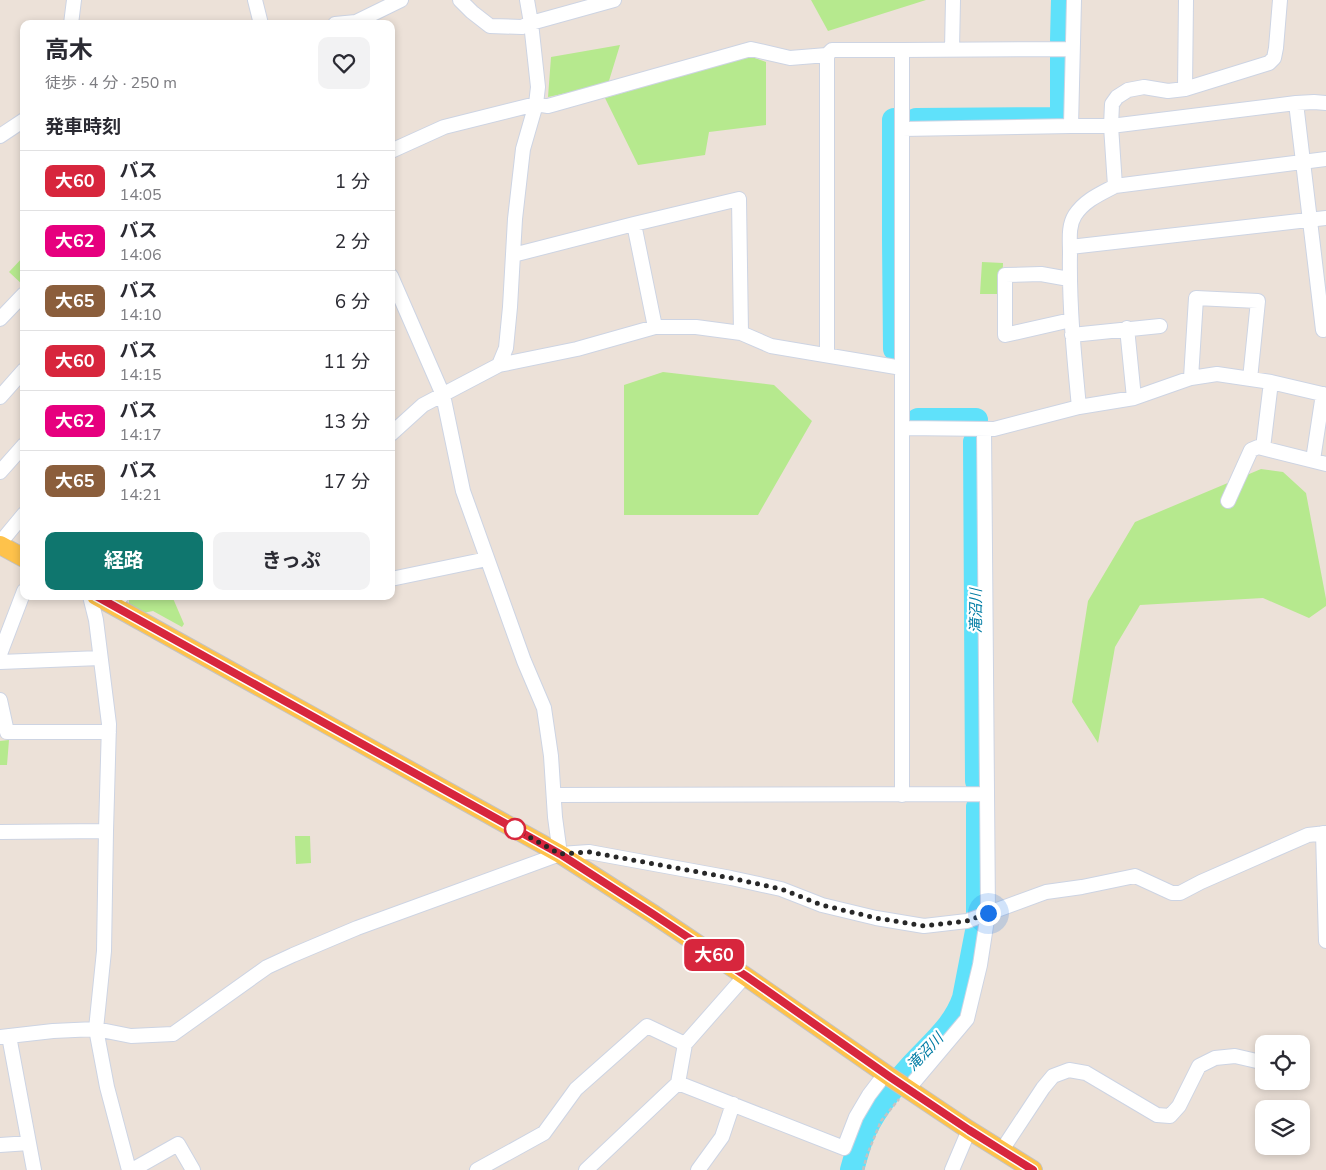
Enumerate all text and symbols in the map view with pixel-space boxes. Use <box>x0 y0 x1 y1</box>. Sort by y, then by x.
text: 高木 <box>45 34 93 66</box>
button: heart <box>318 37 370 89</box>
text: 徒歩 · 4 分 · 250 m <box>45 72 177 94</box>
text: 発車時刻 <box>45 114 121 140</box>
text: バス <box>120 158 158 184</box>
text: 大60 <box>55 169 95 193</box>
text: 1 分 <box>335 169 370 195</box>
text: 14:05 <box>120 184 162 206</box>
text: バス <box>120 218 158 244</box>
text: 大62 <box>55 229 95 253</box>
text: 2 分 <box>335 229 370 255</box>
text: 14:06 <box>120 244 162 266</box>
text: バス <box>120 278 158 304</box>
text: 大65 <box>55 289 95 313</box>
text: 6 分 <box>335 289 370 315</box>
text: 14:10 <box>120 304 162 326</box>
text: バス <box>120 338 158 364</box>
text: 大60 <box>55 349 95 373</box>
text: 11 分 <box>323 349 370 375</box>
text: 14:15 <box>120 364 162 386</box>
text: バス <box>120 398 158 424</box>
text: 大62 <box>55 409 95 433</box>
text: 13 分 <box>323 409 370 435</box>
text: 14:17 <box>120 424 162 446</box>
text: バス <box>120 458 158 484</box>
text: 大65 <box>55 469 95 493</box>
text: 17 分 <box>323 469 370 495</box>
text: 14:21 <box>120 484 162 506</box>
button: 経路 <box>45 532 203 590</box>
button: きっぷ <box>213 532 370 590</box>
water label: 滝沼川 <box>966 587 986 634</box>
unlabelled marker <box>504 818 526 840</box>
your location <box>976 901 1001 926</box>
line badge: 大60 <box>685 939 743 971</box>
text: 大60 <box>694 943 734 967</box>
water label: 滝沼川 <box>902 1027 949 1075</box>
map controls <box>1255 1035 1310 1155</box>
button: locate <box>1255 1035 1310 1090</box>
button: layers <box>1255 1100 1310 1155</box>

